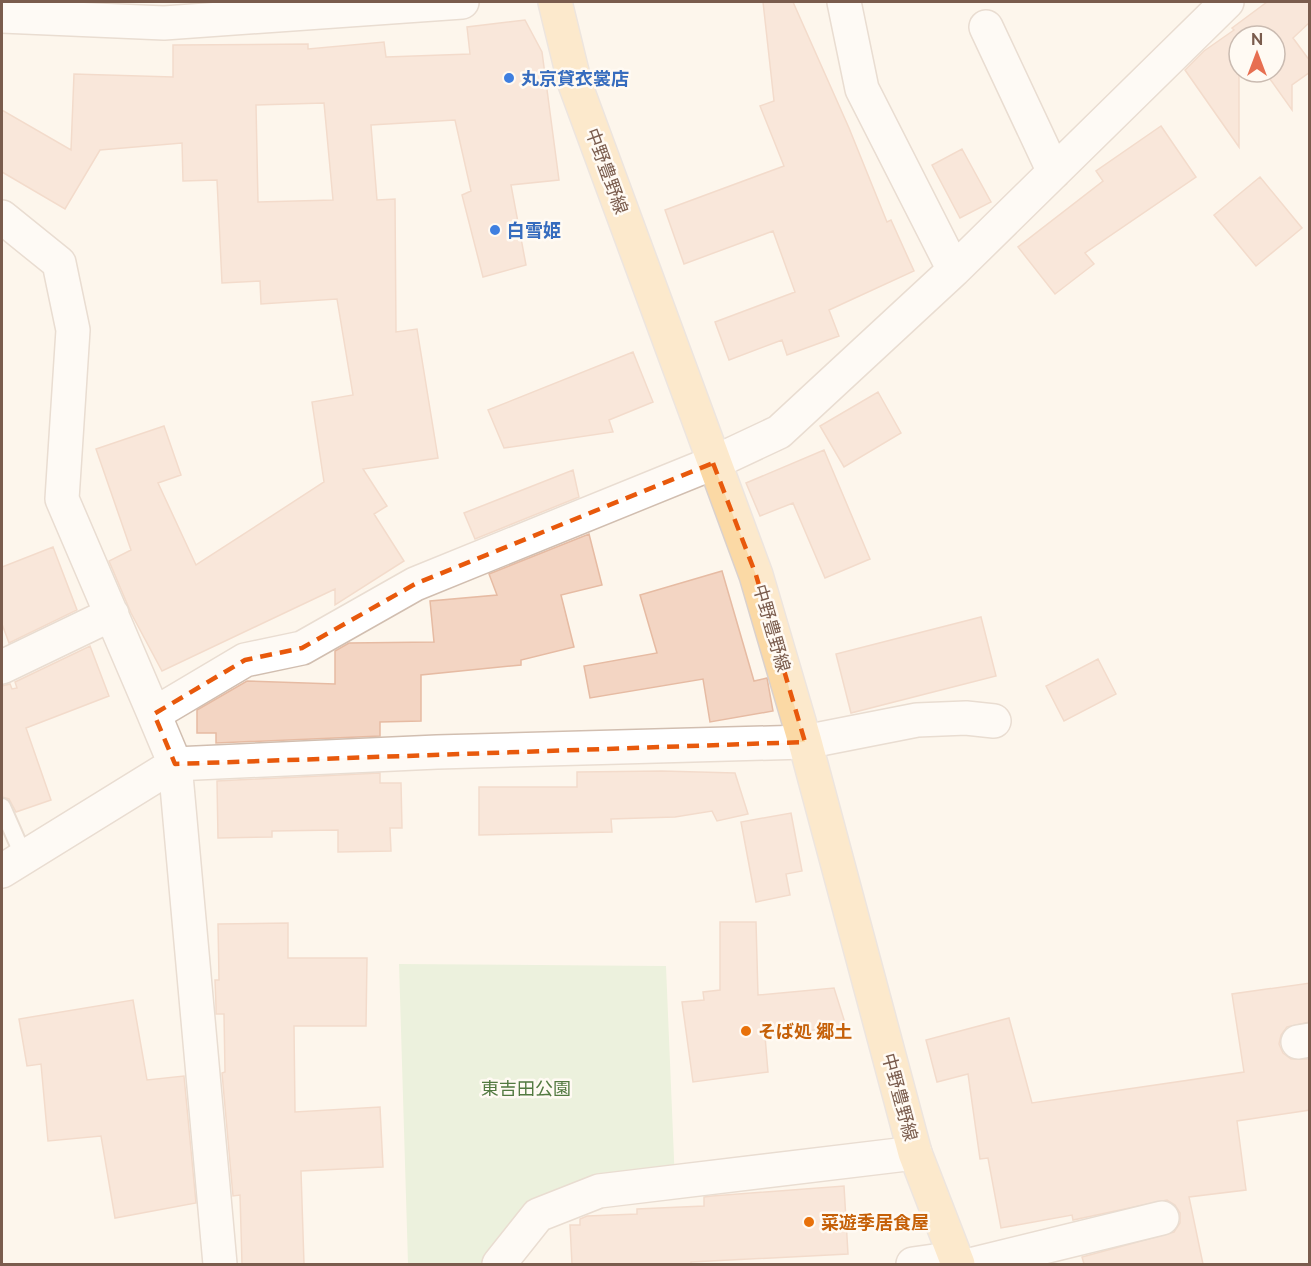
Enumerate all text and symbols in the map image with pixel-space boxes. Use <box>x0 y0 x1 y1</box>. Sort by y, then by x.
north arrow <box>1227 24 1287 84</box>
text: N <box>1251 30 1263 49</box>
place label: 丸京貸衣裳店 <box>521 68 629 89</box>
marker: 丸京貸衣裳店 <box>502 71 516 85</box>
street label: 中野豊野線 <box>582 125 632 217</box>
place label: 白雪姫 <box>507 220 561 241</box>
marker: 白雪姫 <box>488 223 502 237</box>
street label: 中野豊野線 <box>750 582 794 674</box>
place label: そば処 郷土 <box>758 1021 852 1042</box>
marker: そば処 郷土 <box>739 1024 753 1038</box>
street label: 中野豊野線 <box>878 1051 922 1143</box>
park label: 東吉田公園 <box>481 1078 571 1099</box>
place label: 菜遊季居食屋 <box>821 1212 929 1233</box>
marker: 菜遊季居食屋 <box>802 1215 816 1229</box>

